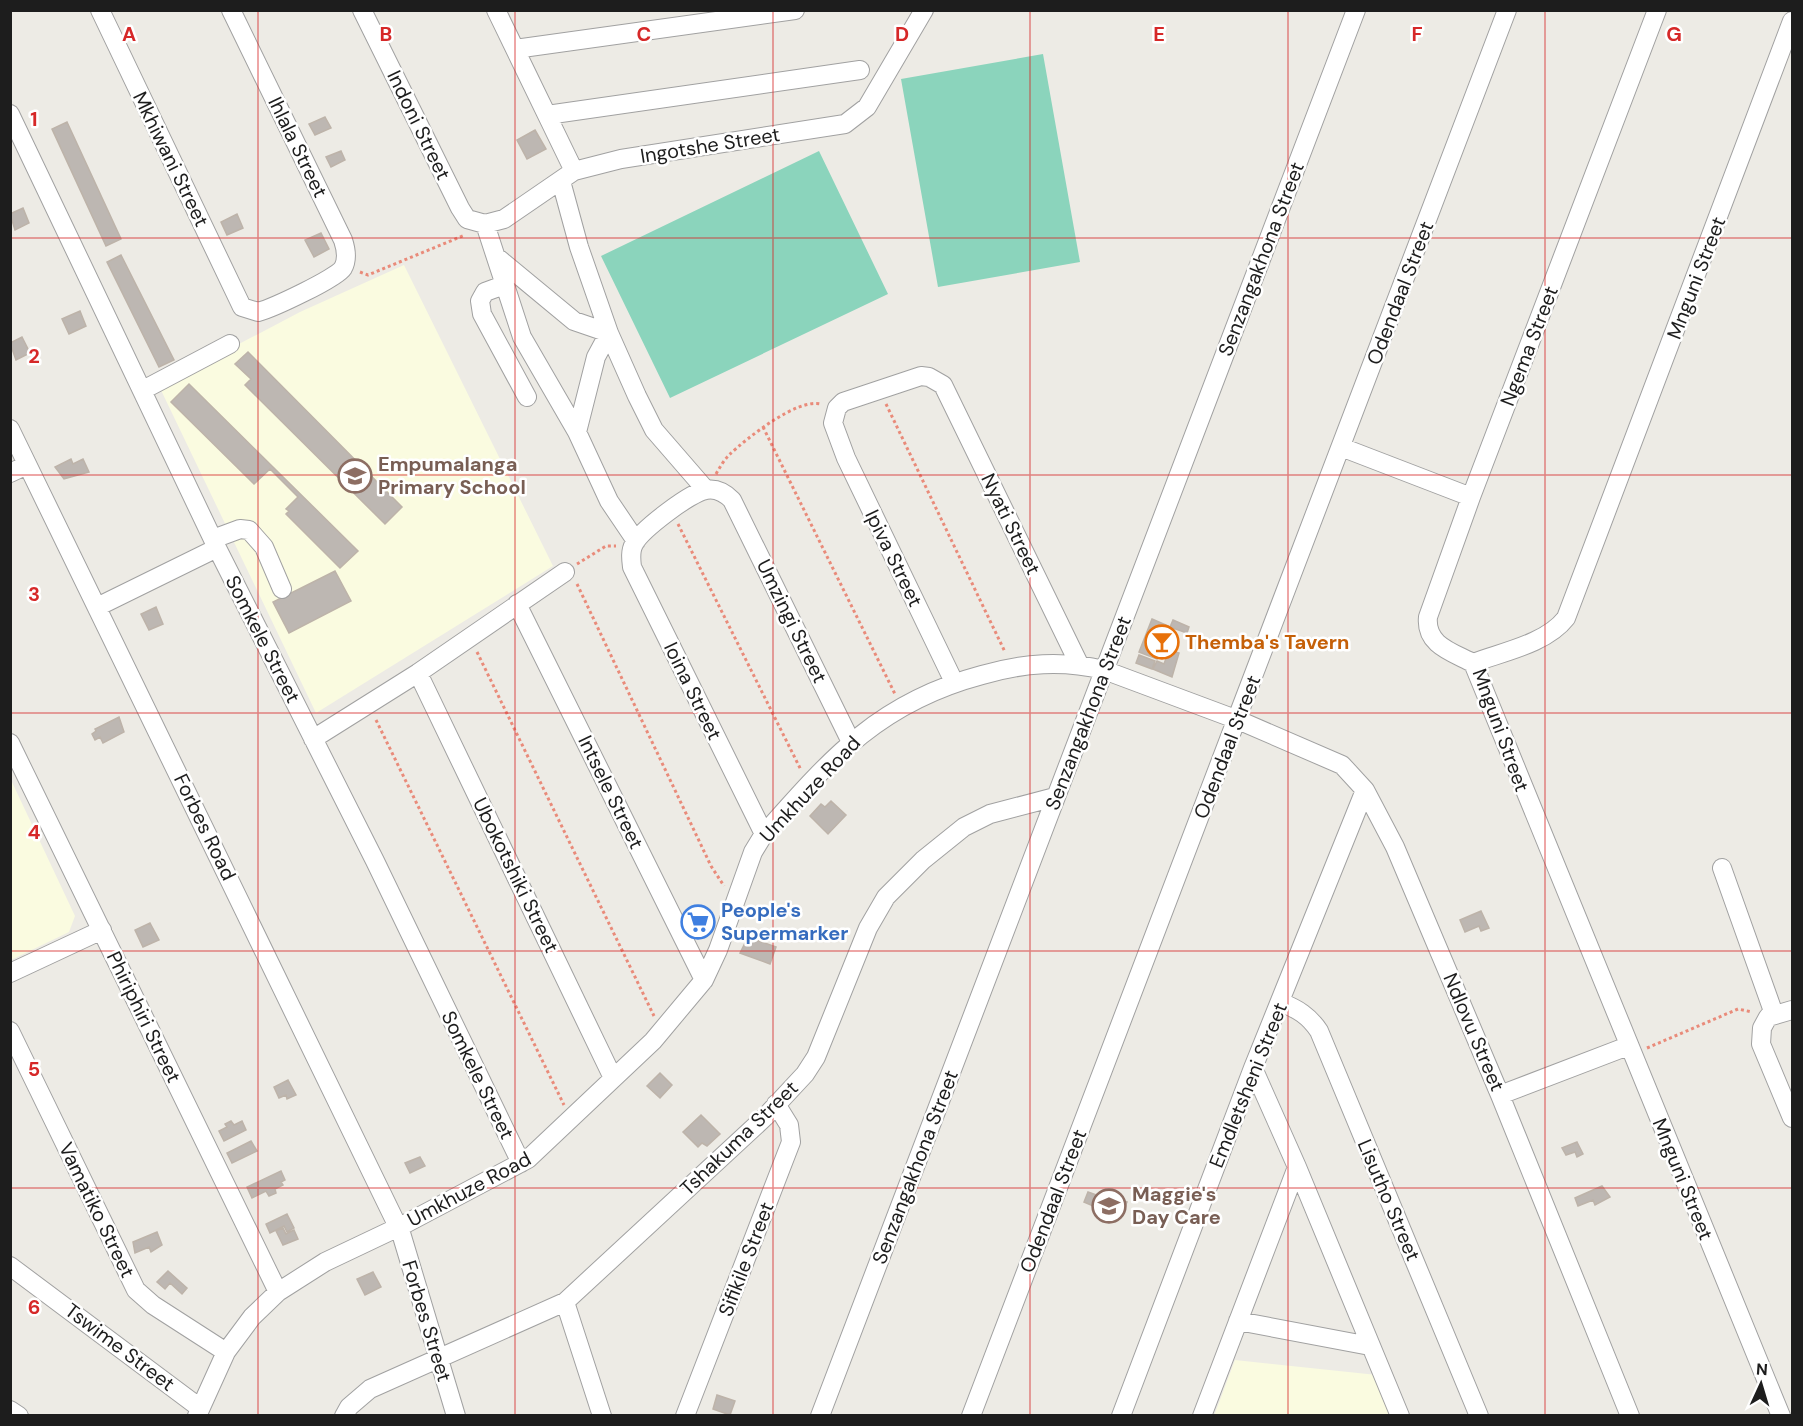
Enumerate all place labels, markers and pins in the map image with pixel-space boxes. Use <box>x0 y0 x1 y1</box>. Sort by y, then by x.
place label: Empumalanga Primary School <box>378 451 526 500</box>
school or university icon: Empumalanga Primary School <box>337 458 373 494</box>
bar icon: Themba's Tavern <box>1144 624 1180 660</box>
place label: Themba's Tavern <box>1185 629 1349 655</box>
place label: People's Supermarker <box>721 897 848 946</box>
supermarket icon: People's Supermarker <box>680 904 716 940</box>
place label: Maggie's Day Care <box>1132 1181 1221 1230</box>
school or university icon: Maggie's Day Care <box>1091 1188 1127 1224</box>

